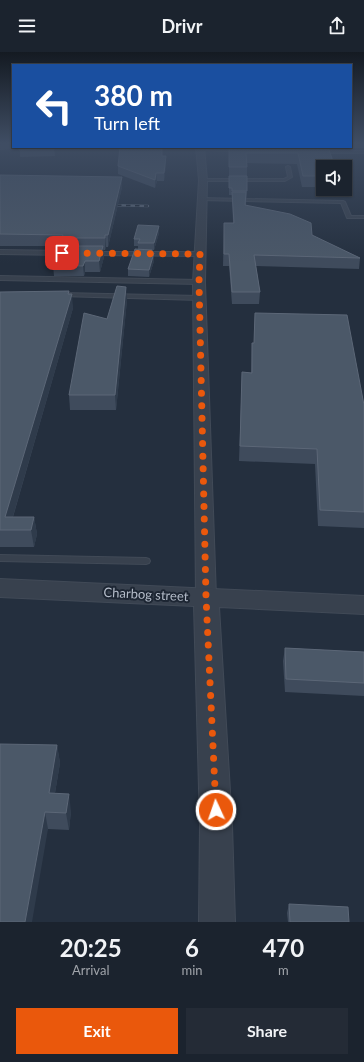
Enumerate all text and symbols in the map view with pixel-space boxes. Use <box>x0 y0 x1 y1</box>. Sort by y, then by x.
icon: menu <box>16 15 38 37</box>
text: Drivr <box>161 15 203 37</box>
icon: share <box>326 15 348 37</box>
text: 380 m <box>94 78 173 112</box>
icon: left <box>28 80 80 132</box>
text: Turn left <box>94 112 160 134</box>
map controls <box>316 160 352 196</box>
button: sound <box>316 160 352 196</box>
pin <box>45 236 79 270</box>
icon: arrive <box>51 242 73 264</box>
street label: Charbog street <box>103 584 189 604</box>
position arrow <box>195 789 237 831</box>
text: 20:25 <box>60 933 122 962</box>
text: 6 <box>185 933 199 962</box>
text: 470 <box>262 933 304 962</box>
text: Arrival <box>72 962 109 978</box>
text: min <box>182 962 203 978</box>
text: m <box>278 962 289 978</box>
button: Exit <box>16 1008 178 1054</box>
button: Share <box>186 1008 348 1054</box>

